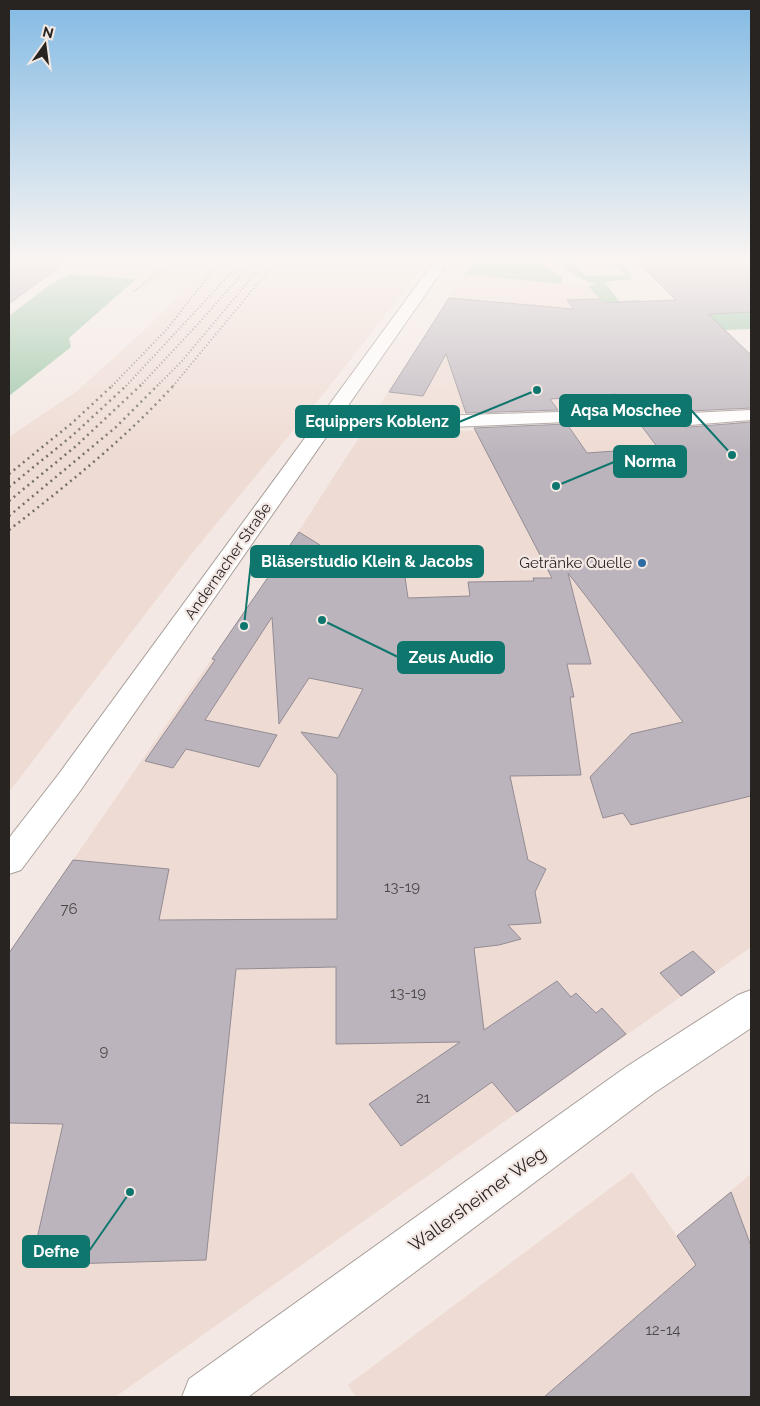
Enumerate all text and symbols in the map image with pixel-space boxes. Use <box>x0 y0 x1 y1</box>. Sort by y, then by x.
north arrow <box>20 20 70 70</box>
text: N <box>41 23 55 41</box>
callout: Aqsa Moschee <box>560 395 691 426</box>
text: Aqsa Moschee <box>571 401 682 420</box>
callout: Equippers Koblenz <box>296 406 459 437</box>
text: Equippers Koblenz <box>305 412 449 431</box>
callout: Norma <box>614 446 686 477</box>
text: Norma <box>624 452 676 471</box>
street label: Andernacher Straße <box>181 499 275 623</box>
callout: Bläserstudio Klein & Jacobs <box>251 546 483 577</box>
text: Bläserstudio Klein & Jacobs <box>261 552 473 571</box>
place label: Getränke Quelle <box>519 554 632 572</box>
marker: Getränke Quelle <box>636 557 648 569</box>
callout: Zeus Audio <box>398 642 504 673</box>
text: Zeus Audio <box>408 648 494 667</box>
house number: 13-19 <box>384 878 420 896</box>
house number: 76 <box>60 900 78 918</box>
house number: 13-19 <box>390 984 426 1002</box>
house number: 9 <box>100 1042 109 1060</box>
house number: 21 <box>416 1089 431 1107</box>
street label: Wallersheimer Weg <box>404 1142 550 1256</box>
callout: Defne <box>23 1236 89 1267</box>
text: Defne <box>33 1242 79 1261</box>
house number: 12-14 <box>645 1321 681 1339</box>

